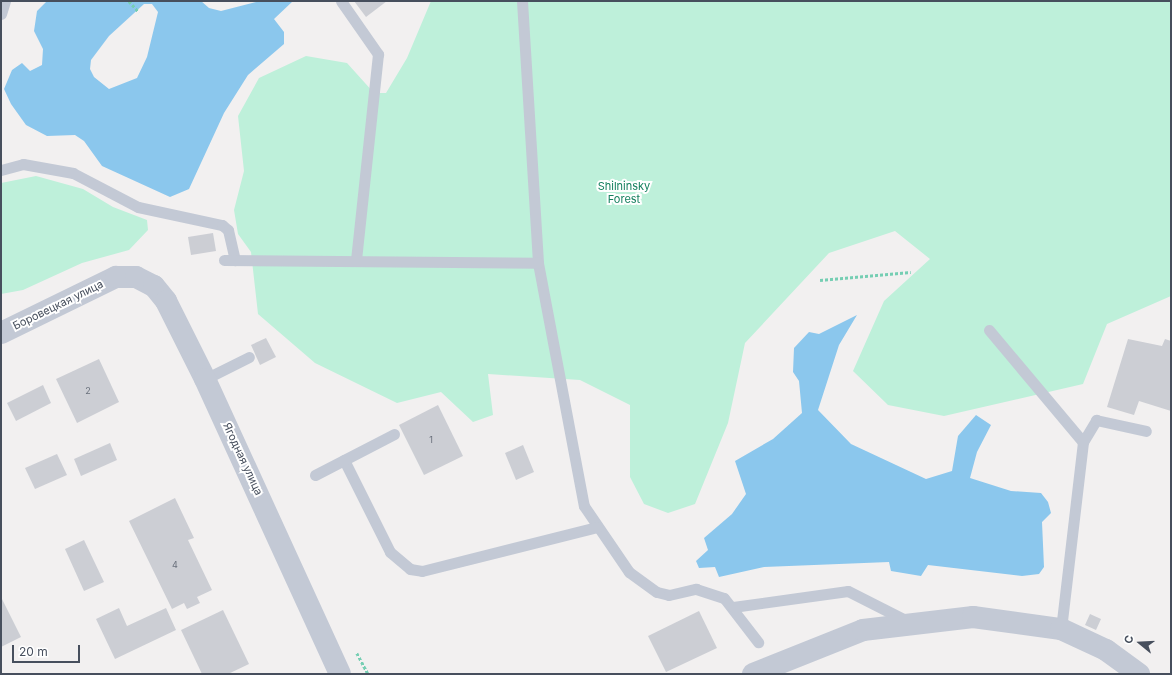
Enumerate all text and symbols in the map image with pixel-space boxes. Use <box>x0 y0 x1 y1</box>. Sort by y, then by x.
park label: Shilninsky Forest <box>598 180 650 206</box>
street label: Боровецкая улица <box>11 277 105 333</box>
house number: 2 <box>85 386 91 396</box>
street label: Ягодная улица <box>220 421 266 497</box>
house number: 1 <box>429 435 433 445</box>
house number: 4 <box>172 560 178 570</box>
north arrow <box>1120 623 1160 663</box>
text: С <box>1121 633 1137 645</box>
scale bar <box>14 637 82 663</box>
text: 20 m <box>19 644 48 659</box>

